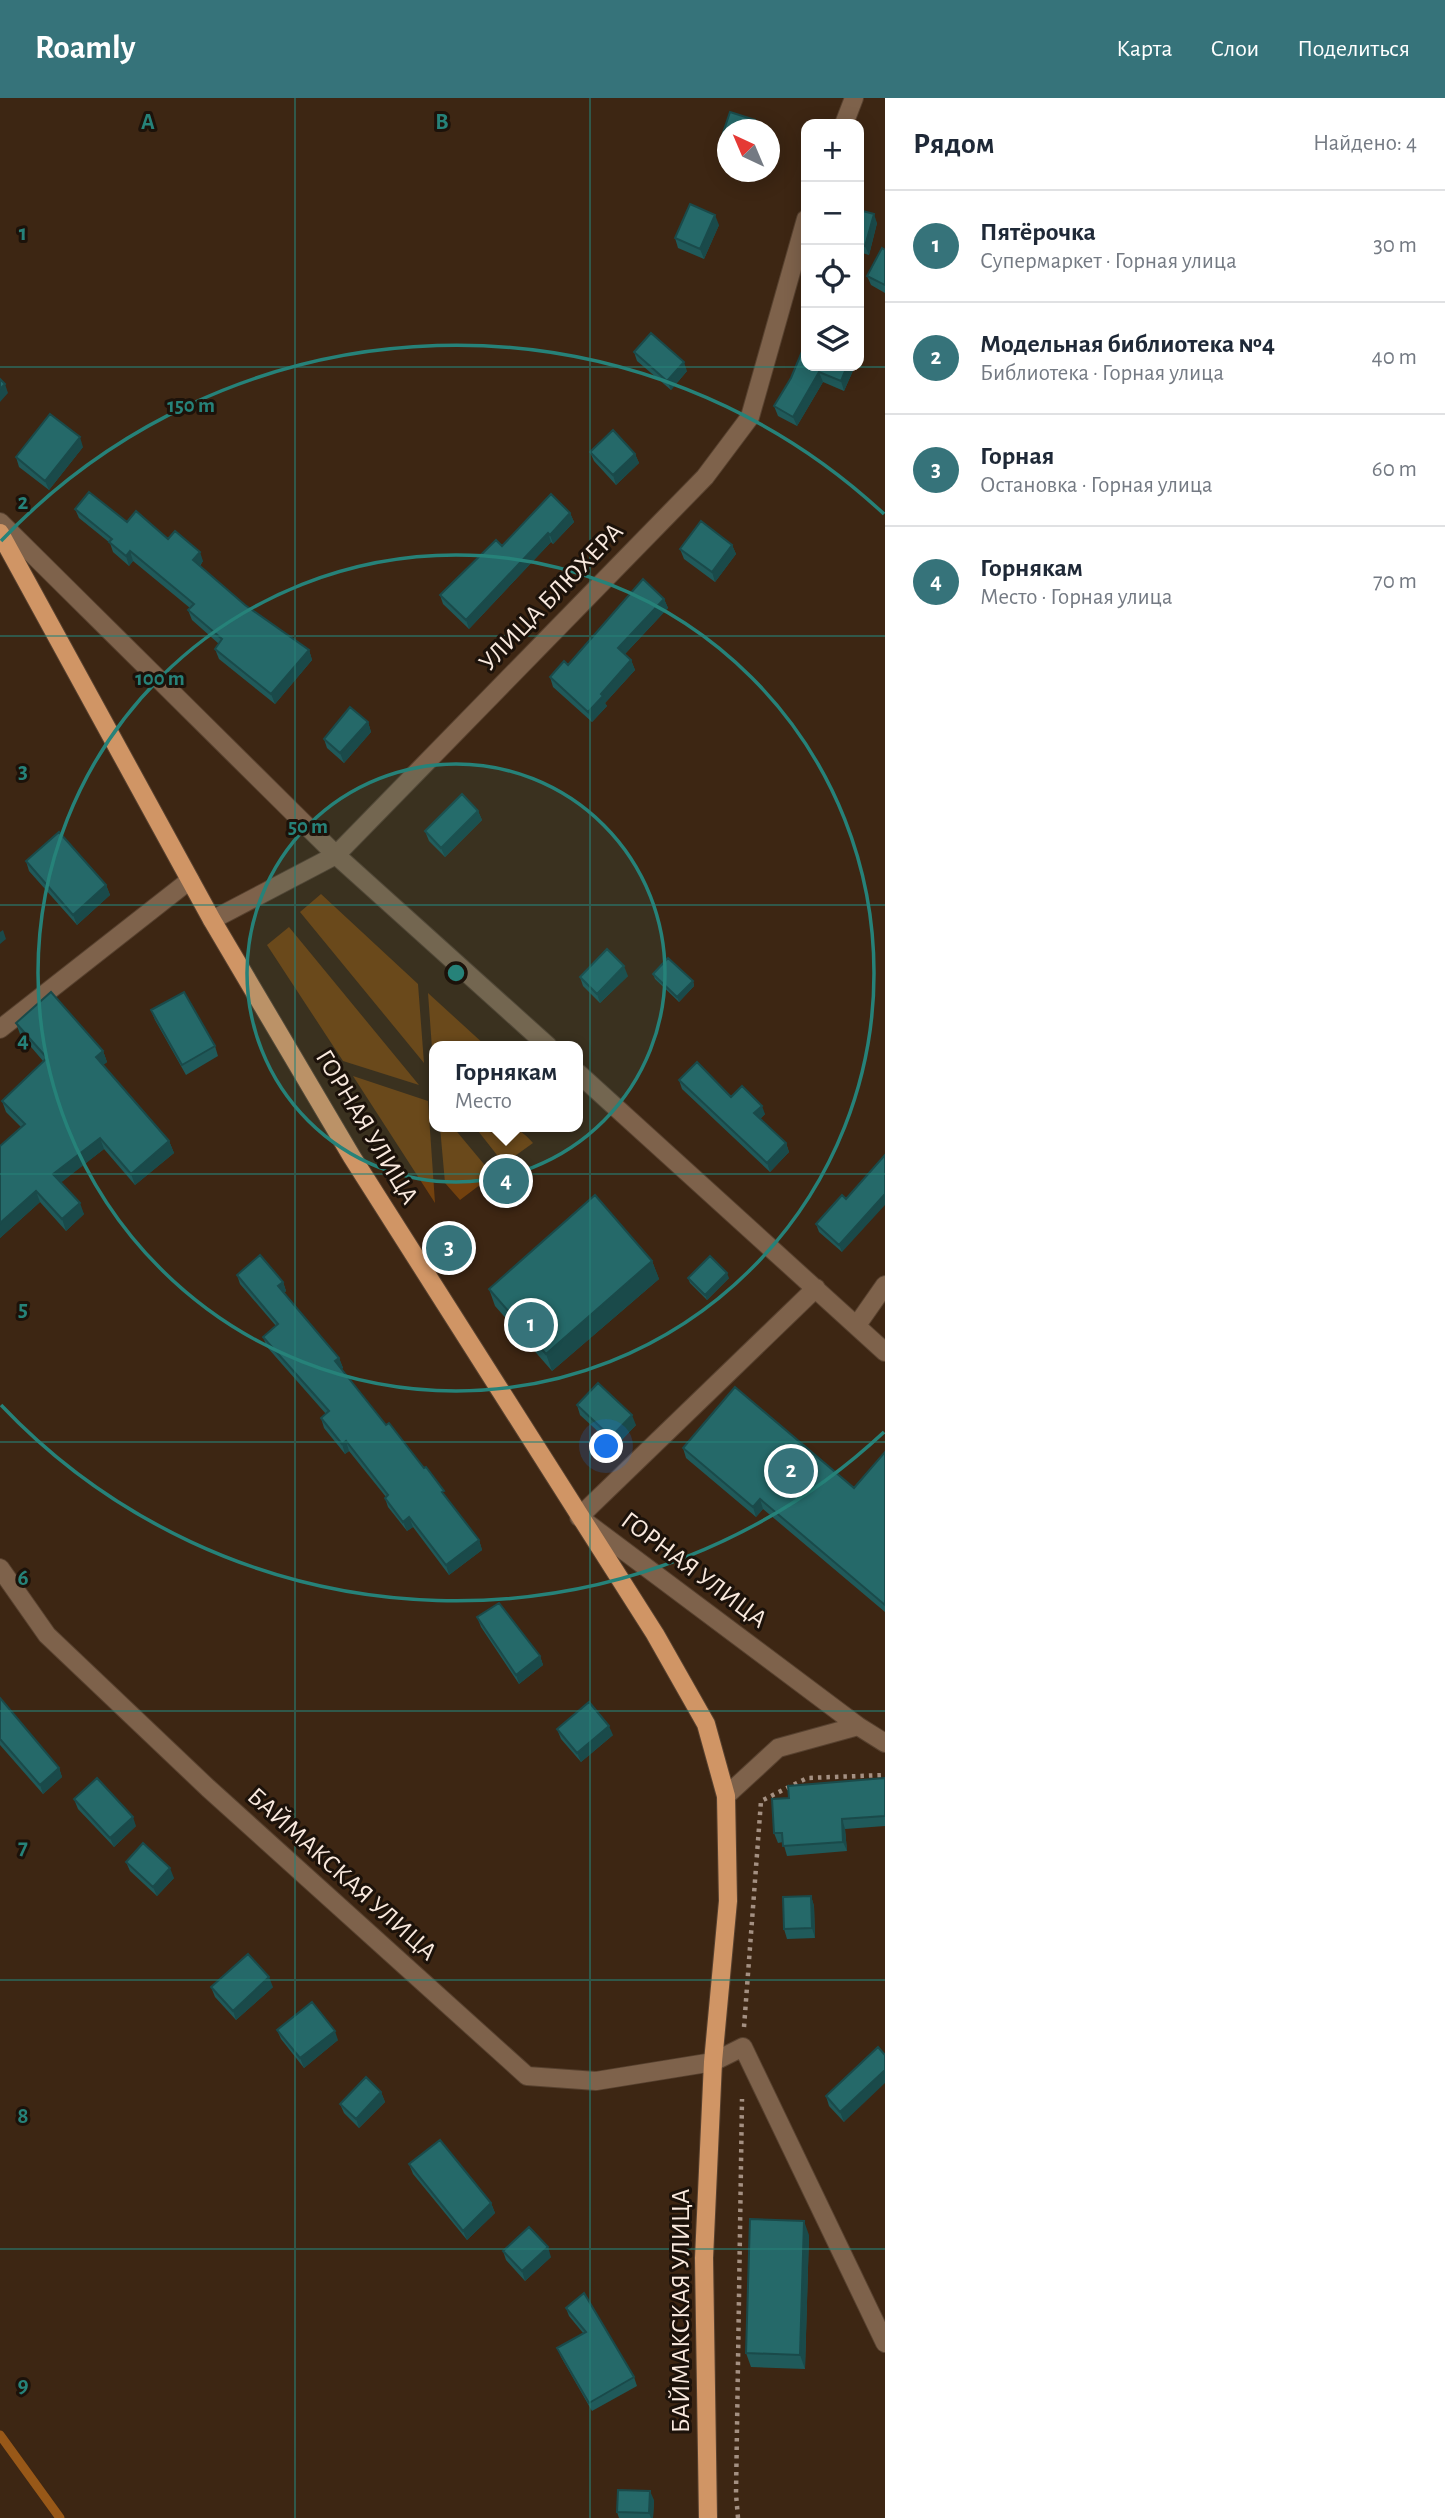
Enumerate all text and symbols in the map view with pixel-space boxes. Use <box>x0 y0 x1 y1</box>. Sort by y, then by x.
text: Roamly <box>35 32 135 65</box>
text: Карта <box>1116 37 1172 61</box>
text: Слои <box>1210 37 1259 61</box>
text: Поделиться <box>1297 37 1410 61</box>
text: A <box>141 111 155 134</box>
text: B <box>435 111 449 134</box>
north arrow <box>717 119 780 182</box>
map controls <box>801 119 864 371</box>
button: + <box>801 119 864 182</box>
text: Рядом <box>913 129 995 159</box>
text: Найдено: 4 <box>1313 132 1417 155</box>
button: − <box>801 182 864 245</box>
text: Пятёрочка <box>980 219 1096 245</box>
text: 1 <box>19 222 27 245</box>
text: 1 <box>932 234 940 257</box>
text: 30 m <box>1373 234 1417 257</box>
button: locate <box>801 245 864 308</box>
text: Супермаркет · Горная улица <box>980 250 1237 273</box>
button: layers <box>801 308 864 371</box>
text: Модельная библиотека №4 <box>980 331 1275 357</box>
text: 2 <box>931 346 941 369</box>
text: 40 m <box>1372 346 1417 369</box>
text: Библиотека · Горная улица <box>980 362 1224 385</box>
text: 150 m <box>167 395 215 416</box>
text: Горная <box>980 443 1054 469</box>
text: 3 <box>931 458 941 481</box>
text: 60 m <box>1372 458 1417 481</box>
text: Остановка · Горная улица <box>980 474 1213 497</box>
text: 2 <box>18 491 29 514</box>
street label: УЛИЦА БЛЮХЕРА <box>474 518 628 676</box>
text: Горнякам <box>980 555 1083 581</box>
text: 4 <box>930 570 942 593</box>
text: 70 m <box>1373 570 1417 593</box>
text: Место · Горная улица <box>980 586 1172 609</box>
text: 100 m <box>135 668 185 689</box>
text: 3 <box>18 760 28 783</box>
text: 50 m <box>288 816 328 837</box>
centre of rings <box>444 961 468 985</box>
text: 4 <box>17 1029 29 1052</box>
popup <box>429 1041 583 1132</box>
street label: ГОРНАЯ УЛИЦА <box>311 1045 423 1209</box>
text: Горнякам <box>455 1059 557 1085</box>
text: Место <box>455 1090 512 1113</box>
pin: 4 <box>483 1155 529 1207</box>
pin: 3 <box>426 1222 472 1274</box>
text: 5 <box>18 1298 28 1321</box>
pin: 1 <box>508 1299 554 1351</box>
your location <box>589 1429 623 1463</box>
pin: 2 <box>768 1445 814 1497</box>
street label: ГОРНАЯ УЛИЦА <box>616 1507 772 1633</box>
text: 6 <box>17 1567 29 1590</box>
street label: БАЙМАКСКАЯ УЛИЦА <box>242 1783 442 1965</box>
text: 7 <box>18 1836 28 1859</box>
text: 8 <box>17 2105 29 2128</box>
street label: БАЙМАКСКАЯ УЛИЦА <box>668 2189 694 2433</box>
text: 9 <box>17 2374 29 2397</box>

